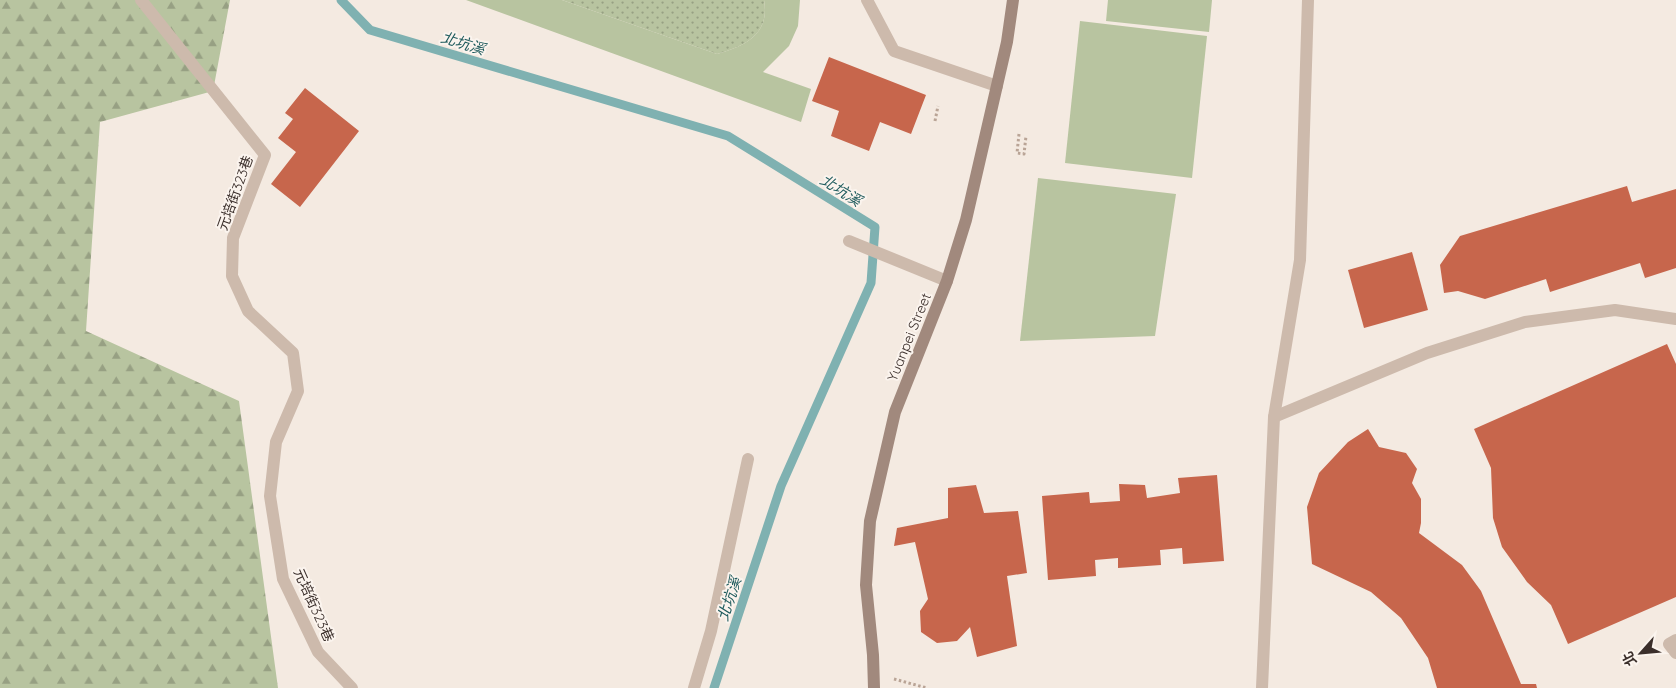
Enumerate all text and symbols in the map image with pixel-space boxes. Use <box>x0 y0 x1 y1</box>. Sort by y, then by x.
water label: 北坑溪 <box>439 27 489 59</box>
street label: 元培街323巷 <box>213 153 257 233</box>
water label: 北坑溪 <box>817 170 867 211</box>
street label: Yuanpei Street <box>883 290 935 384</box>
street label: 元培街323巷 <box>290 566 338 644</box>
water label: 北坑溪 <box>713 573 746 623</box>
north arrow <box>1616 628 1666 678</box>
text: 北 <box>1618 649 1641 669</box>

